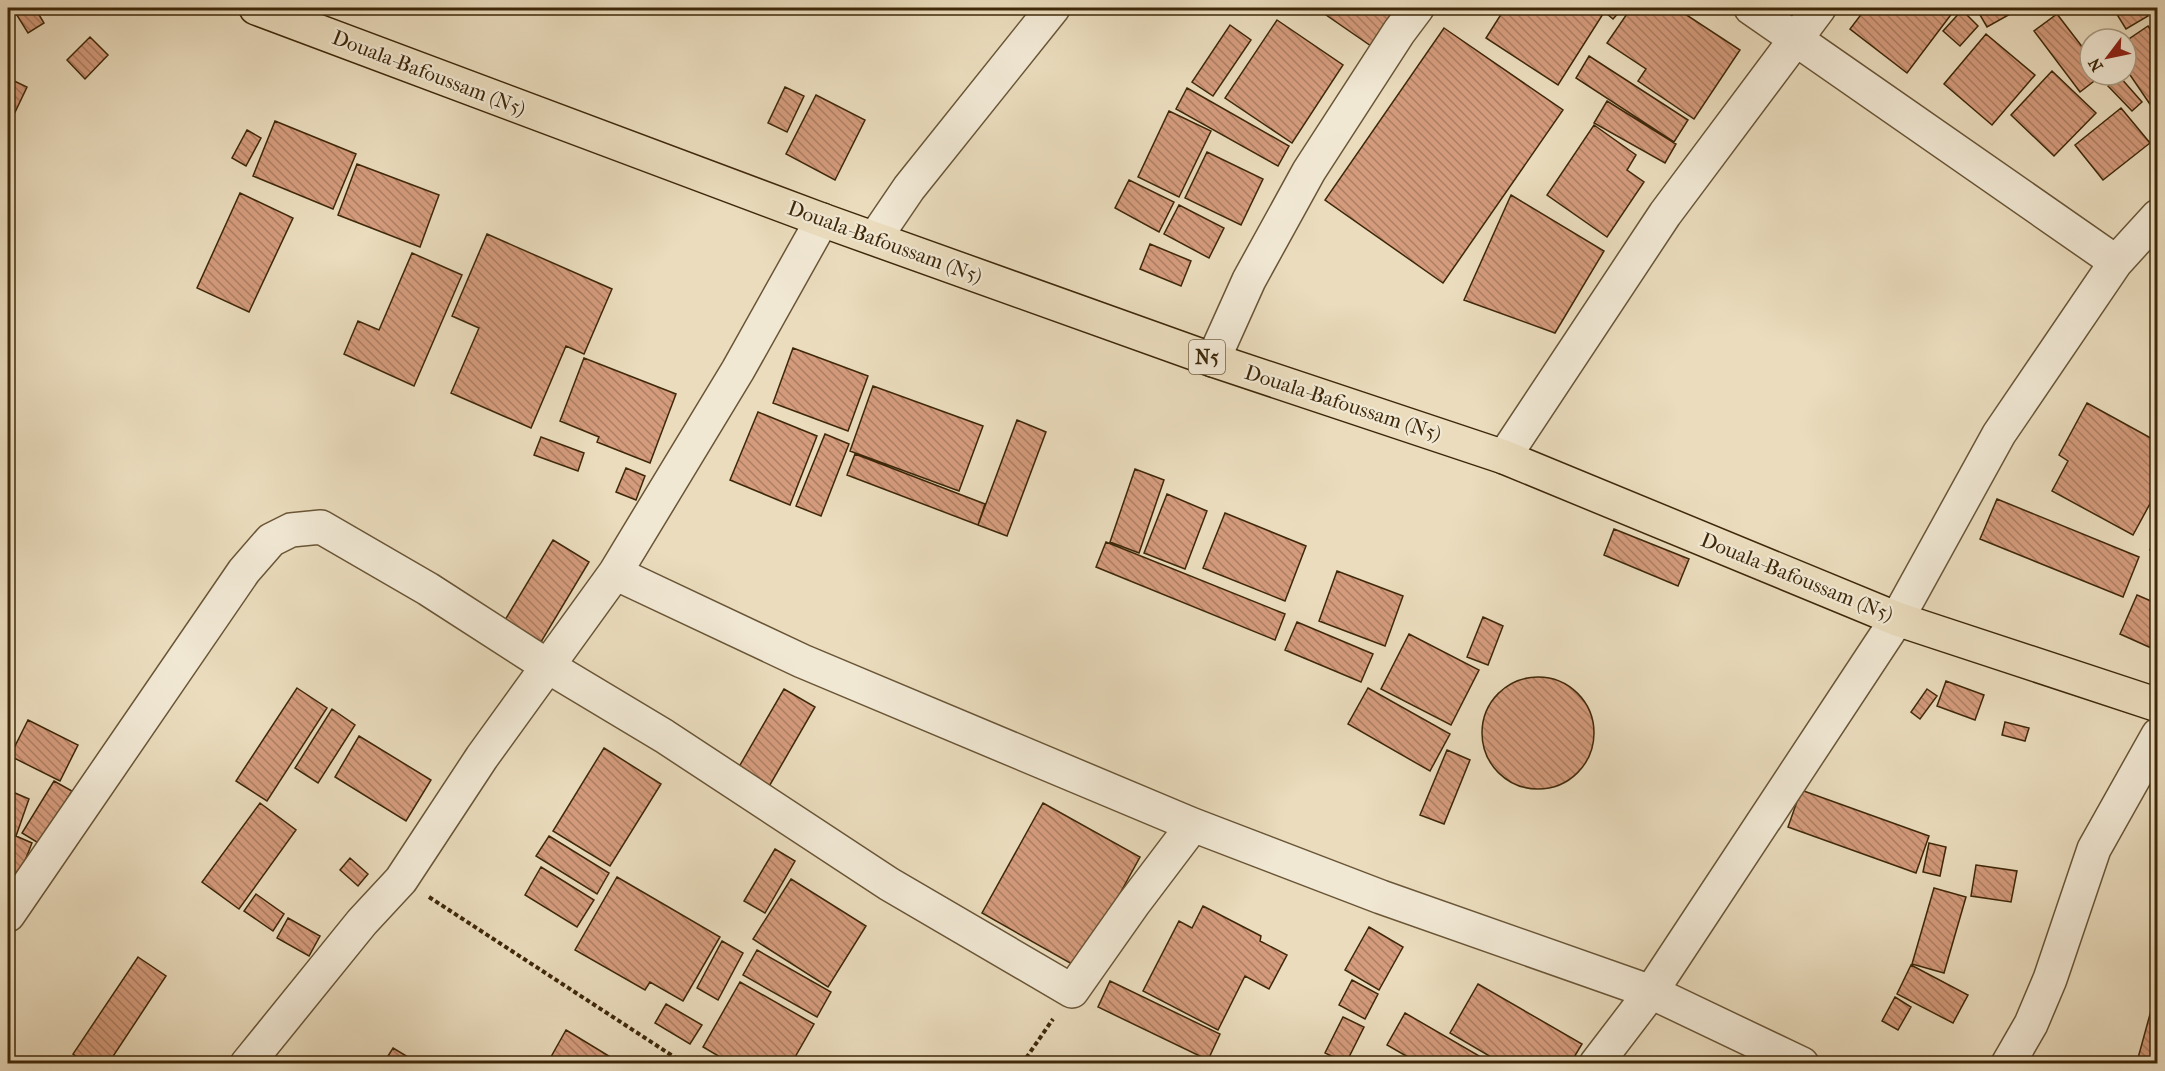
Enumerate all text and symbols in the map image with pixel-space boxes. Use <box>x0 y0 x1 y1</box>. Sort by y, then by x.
street label: Douala-Bafoussam (N5) <box>329 25 529 121</box>
north arrow <box>2078 27 2138 87</box>
text: N <box>2084 54 2107 75</box>
street label: Douala-Bafoussam (N5) <box>784 196 986 288</box>
road number: N5 <box>1189 340 1225 374</box>
street label: Douala-Bafoussam (N5) <box>1242 360 1444 446</box>
street label: Douala-Bafoussam (N5) <box>1697 527 1897 627</box>

